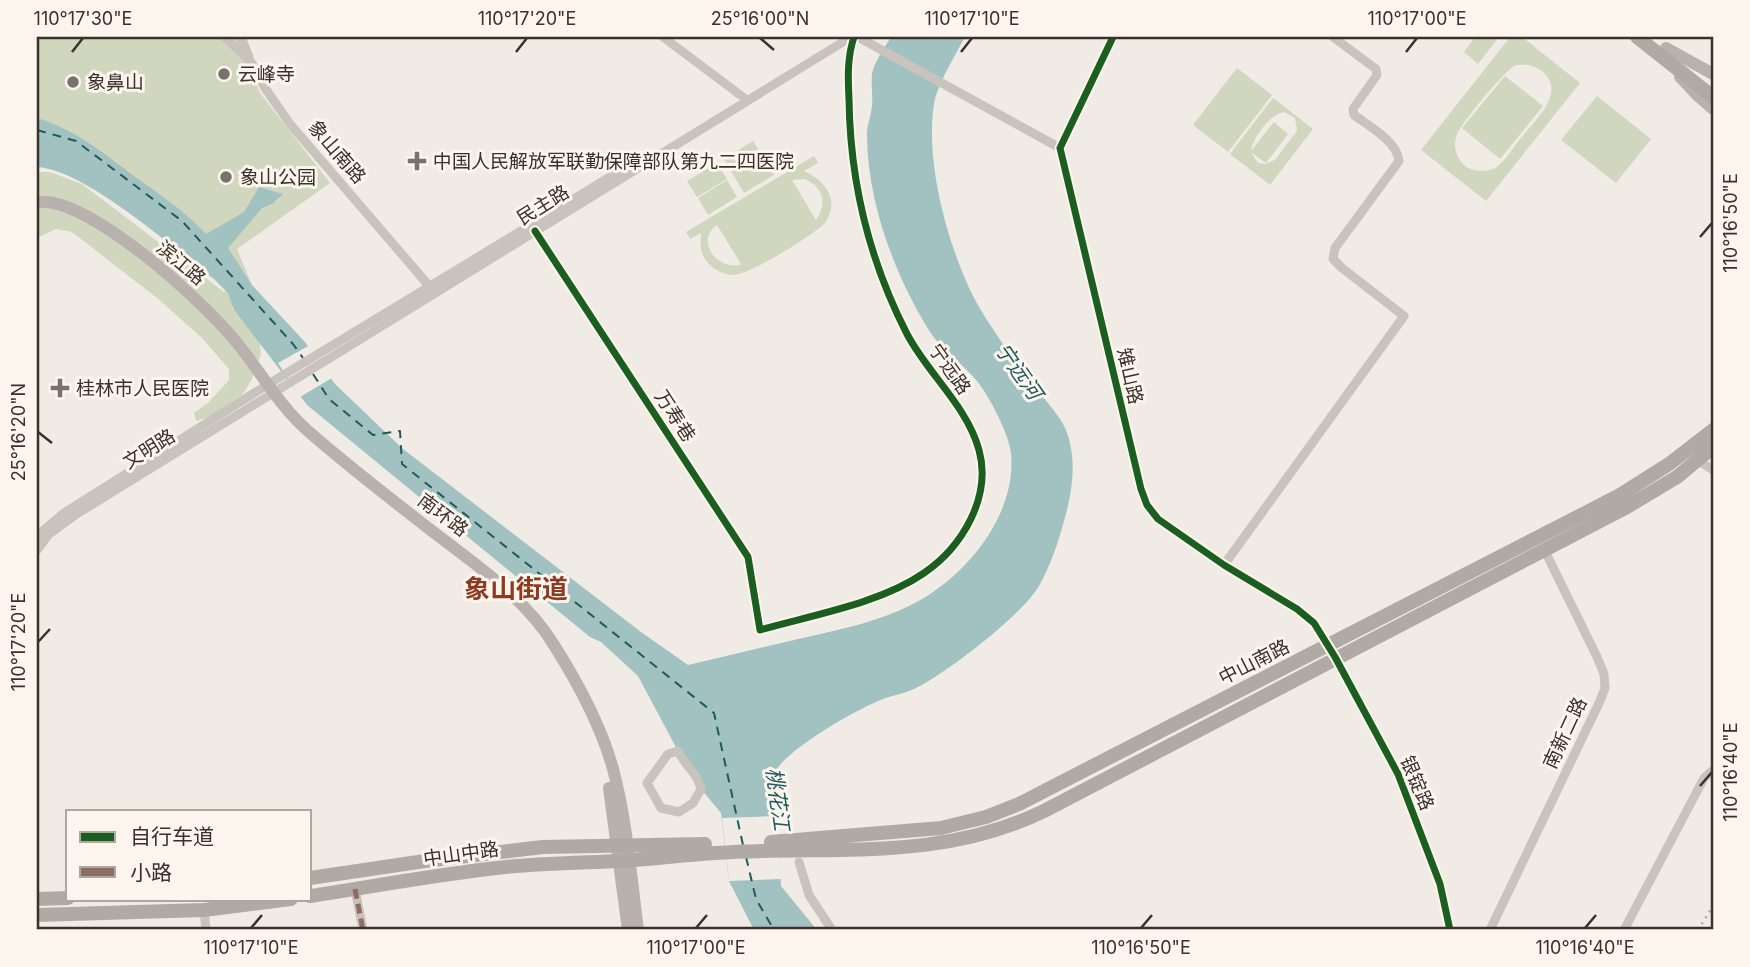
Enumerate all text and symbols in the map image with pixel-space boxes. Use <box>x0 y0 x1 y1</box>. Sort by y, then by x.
text: 110°17'30"E <box>34 8 132 29</box>
text: 110°17'20"E <box>478 8 576 29</box>
text: 25°16'00"N <box>711 8 809 29</box>
text: 110°17'10"E <box>925 8 1019 29</box>
text: 110°17'00"E <box>1367 8 1467 29</box>
place label: 云峰寺 <box>238 63 295 86</box>
marker: 云峰寺 <box>216 66 232 82</box>
place label: 象鼻山 <box>87 71 144 94</box>
marker: 象鼻山 <box>65 74 81 90</box>
street label: 象山南路 <box>303 116 371 188</box>
place label: 中国人民解放军联勤保障部队第九二四医院 <box>433 150 794 173</box>
marker: 中国人民解放军联勤保障部队第九二四医院 <box>407 151 427 171</box>
place label: 象山公园 <box>240 166 316 189</box>
marker: 象山公园 <box>218 169 234 185</box>
text: 110°16'50"E <box>1720 173 1741 273</box>
street label: 民主路 <box>513 180 573 230</box>
street label: 滨江路 <box>152 236 210 290</box>
water label: 宁远河 <box>991 338 1050 407</box>
street label: 宁远路 <box>924 339 976 399</box>
street label: 雉山路 <box>1112 346 1148 406</box>
place label: 桂林市人民医院 <box>76 377 209 400</box>
marker: 桂林市人民医院 <box>50 378 70 398</box>
text: 25°16'20"N <box>8 383 29 481</box>
street label: 万寿巷 <box>650 386 700 446</box>
street label: 文明路 <box>119 424 179 474</box>
street label: 南环路 <box>413 489 473 541</box>
district label: 象山街道 <box>464 573 568 604</box>
text: 110°17'20"E <box>8 593 29 691</box>
street label: 中山南路 <box>1215 634 1293 690</box>
street label: 南新二路 <box>1539 694 1591 772</box>
text: 110°16'40"E <box>1720 722 1741 822</box>
street label: 银锭路 <box>1395 752 1439 814</box>
water label: 桃花江 <box>761 766 795 834</box>
legend <box>66 810 312 900</box>
text: 自行车道 <box>130 824 214 849</box>
street label: 中山中路 <box>422 837 500 871</box>
text: 小路 <box>130 860 172 885</box>
text: 110°17'10"E <box>204 937 298 958</box>
text: 110°17'00"E <box>646 937 746 958</box>
text: 110°16'50"E <box>1091 937 1191 958</box>
text: 110°16'40"E <box>1535 937 1635 958</box>

